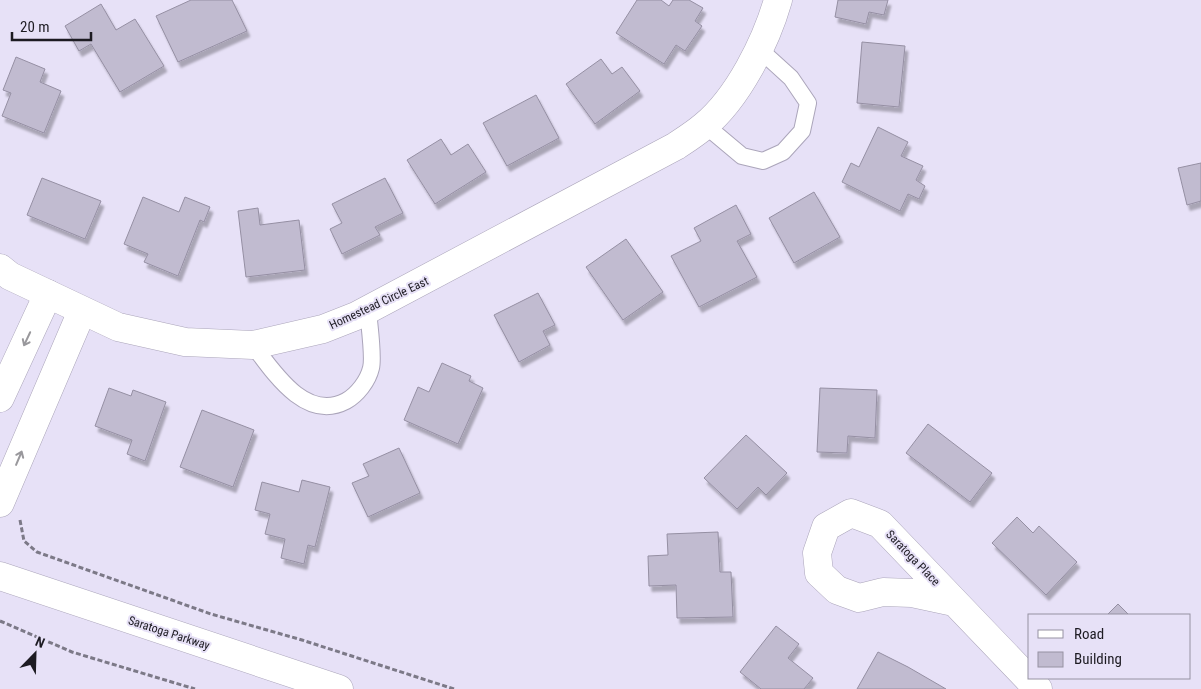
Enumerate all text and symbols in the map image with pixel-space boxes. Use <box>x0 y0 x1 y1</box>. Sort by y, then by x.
scale bar <box>12 10 91 42</box>
text: 20 m <box>20 18 50 36</box>
street label: Homestead Circle East <box>327 274 431 332</box>
one-way arrow <box>22 331 32 346</box>
one-way arrow <box>15 451 25 466</box>
street label: Saratoga Place <box>883 527 943 589</box>
street label: Saratoga Parkway <box>126 613 212 653</box>
legend <box>1028 614 1191 679</box>
text: Road <box>1074 625 1104 643</box>
north arrow <box>10 629 60 679</box>
text: N <box>33 633 47 651</box>
text: Building <box>1074 650 1122 668</box>

